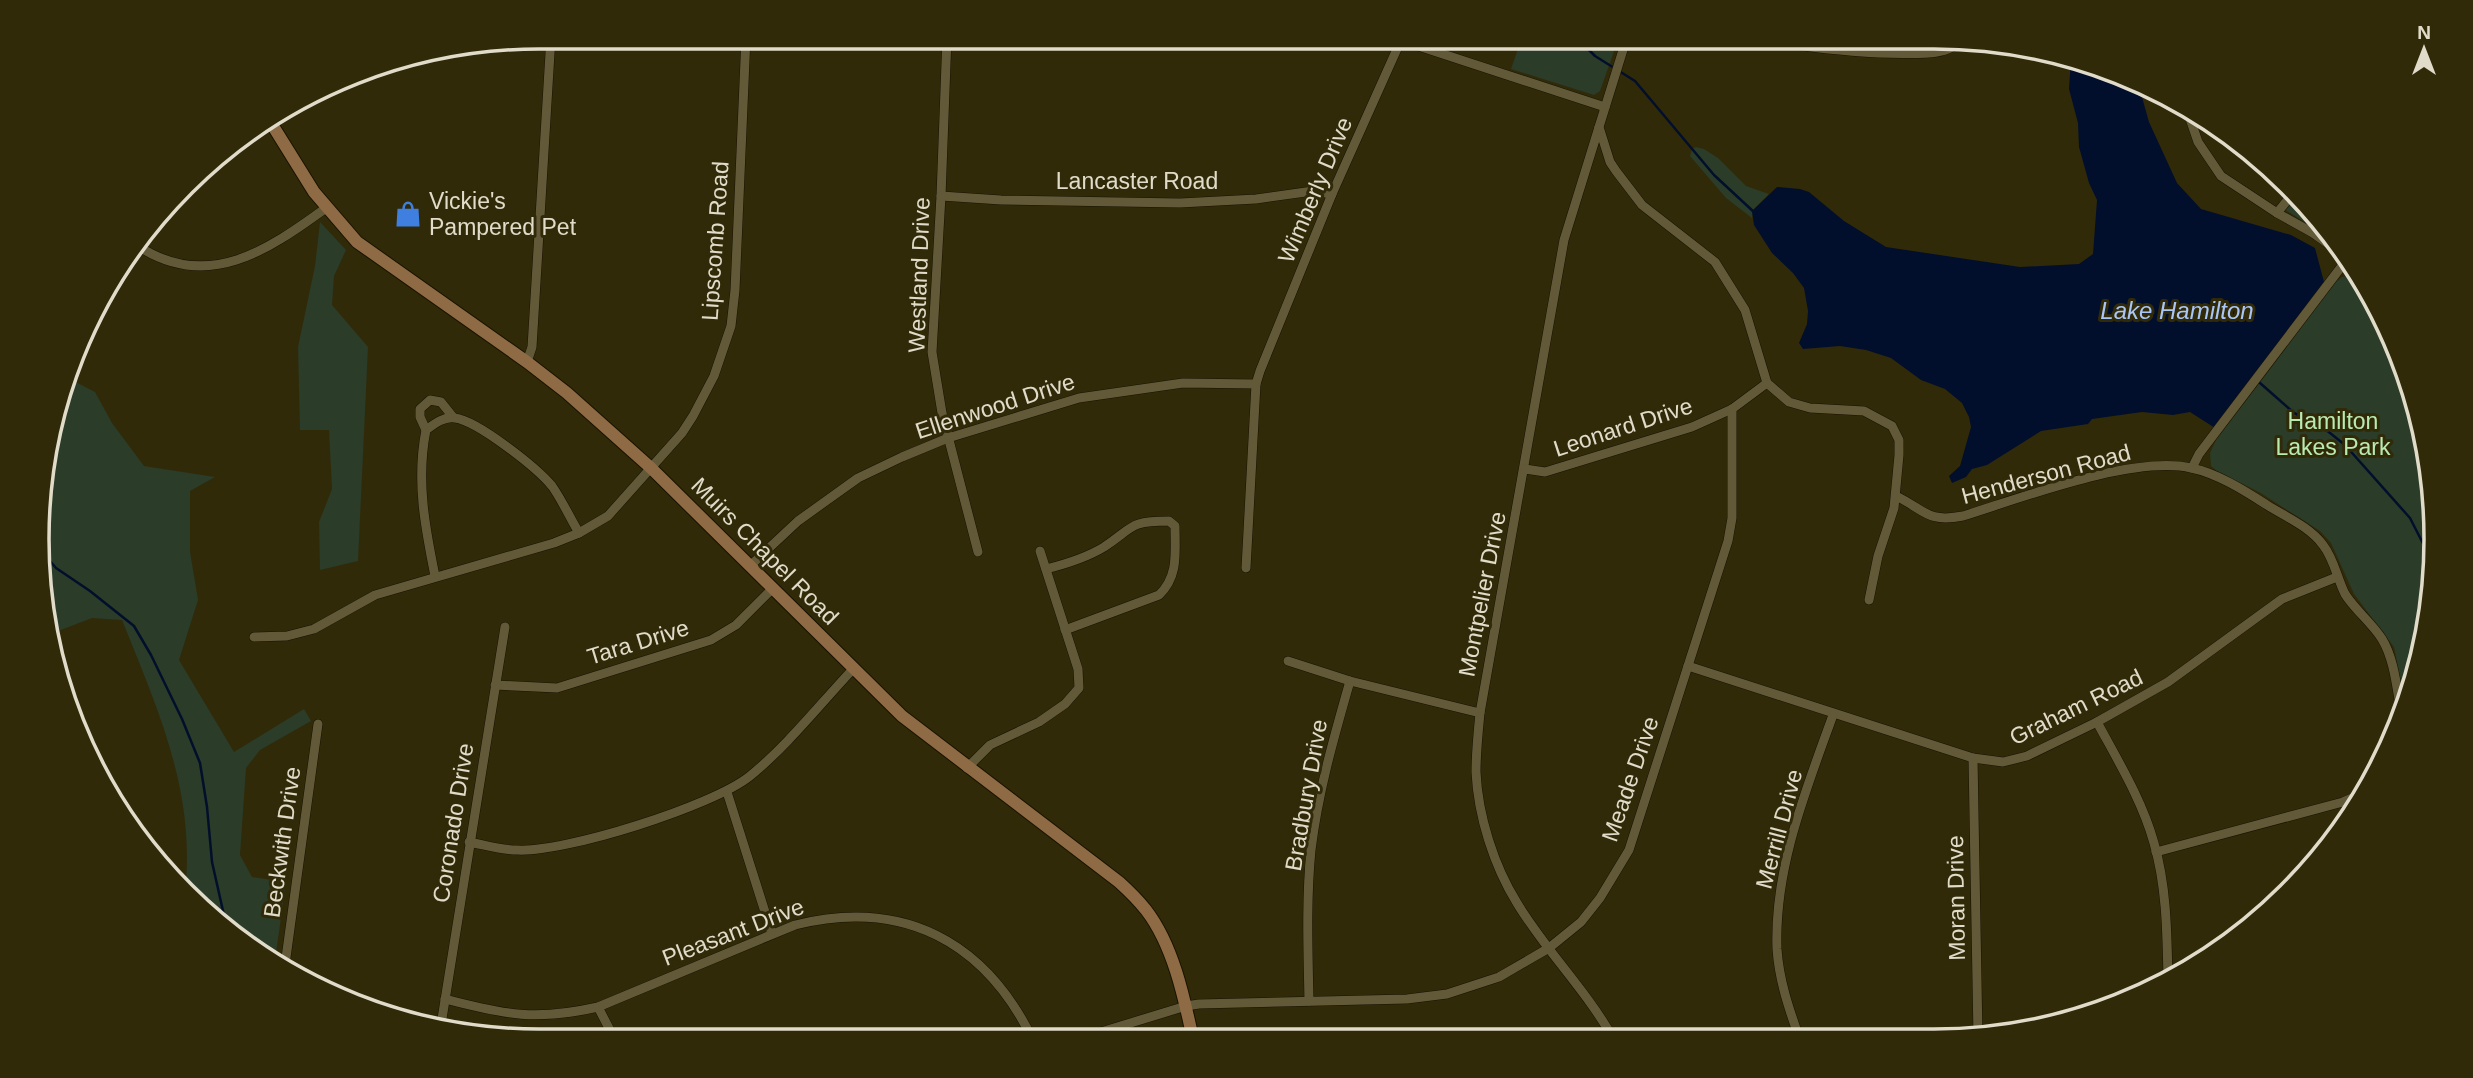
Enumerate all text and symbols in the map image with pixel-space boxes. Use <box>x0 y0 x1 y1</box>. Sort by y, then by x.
north arrow <box>2389 14 2459 84</box>
text: N <box>2417 22 2431 43</box>
street label: Wimberly Drive <box>1273 113 1357 267</box>
street label: Lipscomb Road <box>696 160 734 322</box>
street label: Lancaster Road <box>1056 168 1218 194</box>
place label: Vickie's Pampered Pet <box>429 188 577 240</box>
street label: Westland Drive <box>903 197 935 353</box>
shop icon: Vickie's Pampered Pet <box>393 199 423 229</box>
water label: Lake Hamilton <box>2100 297 2254 324</box>
street label: Ellenwood Drive <box>912 368 1078 444</box>
street label: Leonard Drive <box>1550 392 1696 462</box>
park label: Hamilton Lakes Park <box>2275 408 2391 460</box>
street label: Henderson Road <box>1959 439 2133 509</box>
street label: Muirs Chapel Road <box>686 472 844 630</box>
street label: Montpelier Drive <box>1453 509 1511 679</box>
street label: Tara Drive <box>584 614 692 670</box>
street label: Graham Road <box>2005 664 2147 750</box>
street label: Meade Drive <box>1596 713 1664 845</box>
street label: Bradbury Drive <box>1280 717 1332 873</box>
street label: Coronado Drive <box>428 741 478 905</box>
street label: Beckwith Drive <box>259 765 305 919</box>
street label: Merrill Drive <box>1751 766 1807 892</box>
street label: Moran Drive <box>1942 835 1970 961</box>
street label: Pleasant Drive <box>659 893 807 971</box>

